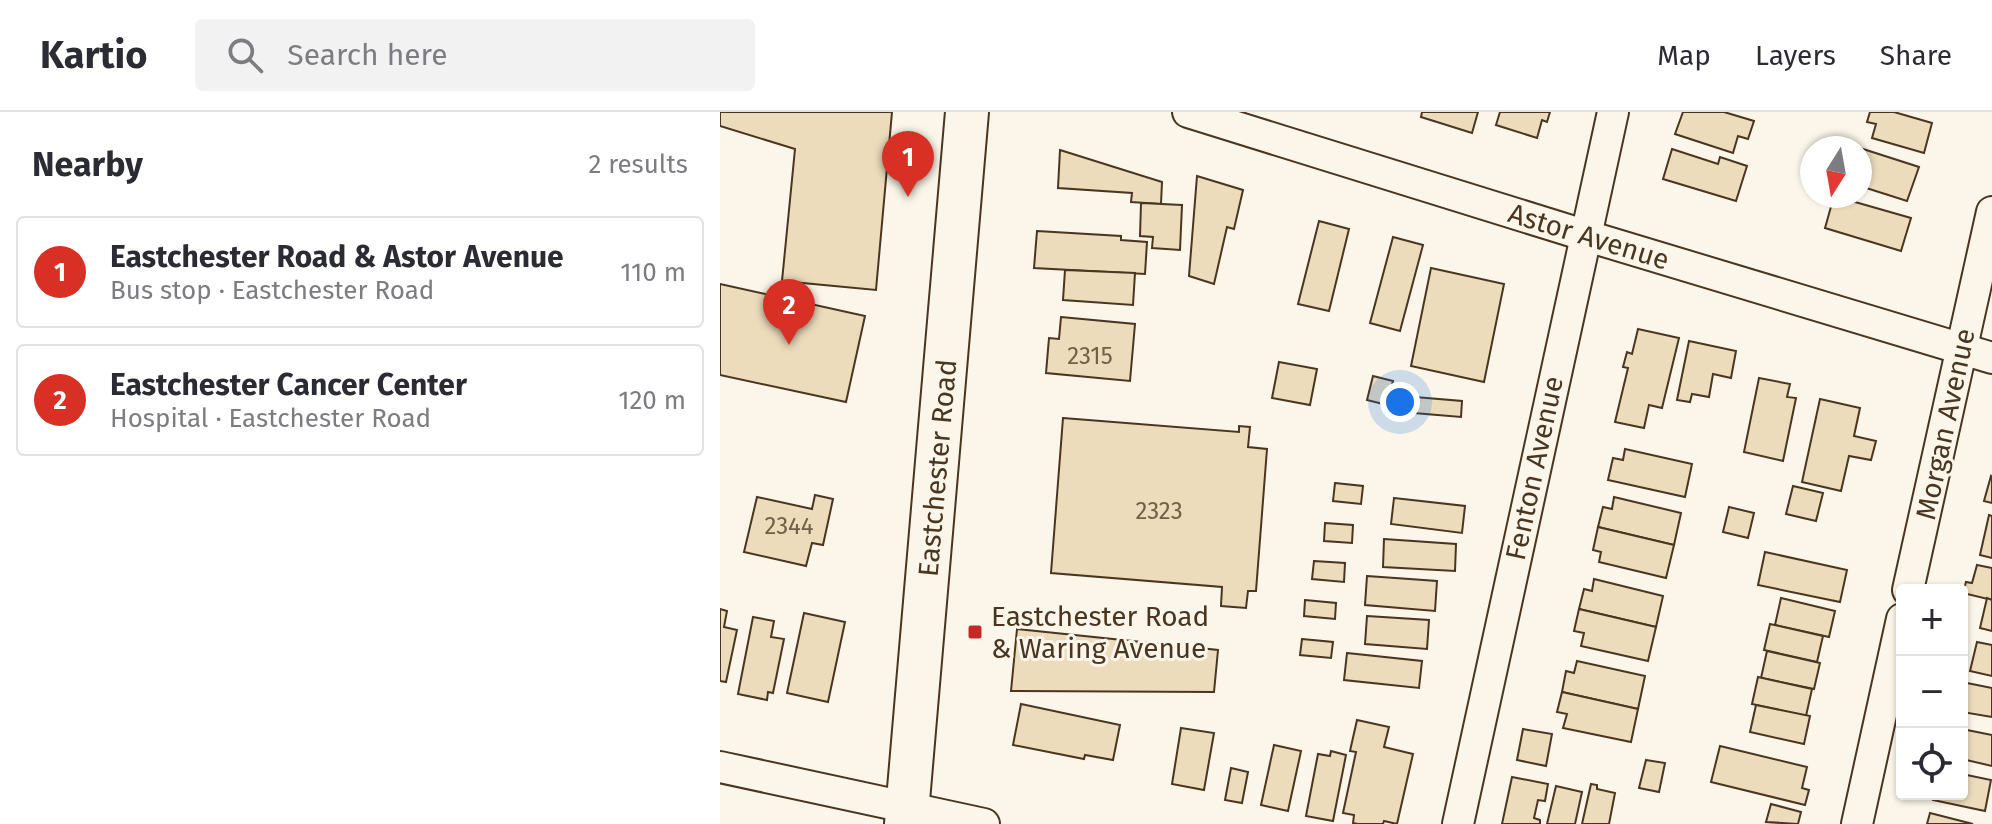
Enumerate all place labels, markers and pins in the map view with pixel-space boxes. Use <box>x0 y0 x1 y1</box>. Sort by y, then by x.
pin: 1 <box>882 131 934 197</box>
pin: 2 <box>763 279 815 345</box>
place label: Eastchester Road & Waring Avenue <box>991 600 1209 665</box>
marker: Eastchester Road & Waring Avenue <box>966 623 984 641</box>

